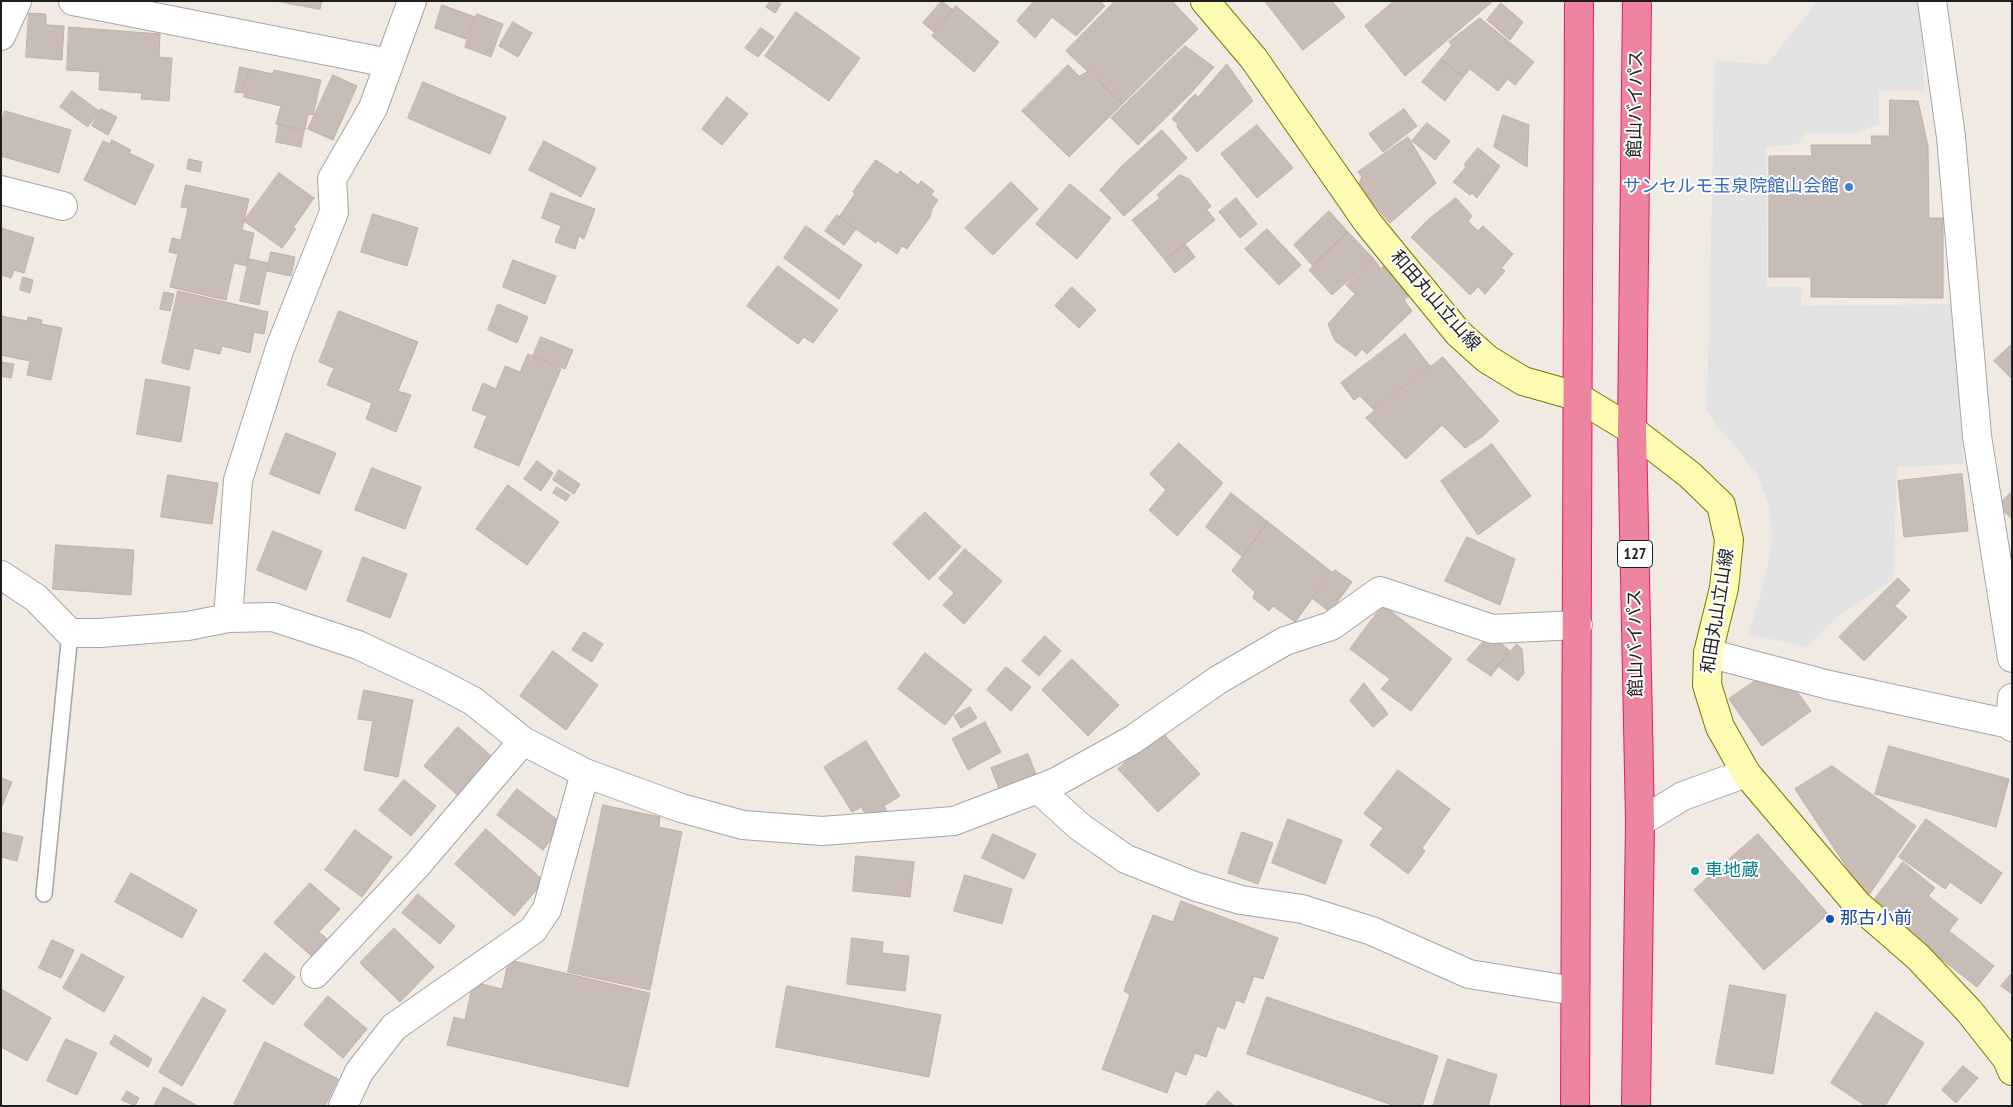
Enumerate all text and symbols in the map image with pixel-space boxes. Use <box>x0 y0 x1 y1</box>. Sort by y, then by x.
street label: 館山バイパス <box>1624 50 1648 158</box>
place label: サンセルモ玉泉院館山会館 <box>1623 176 1839 198</box>
marker: サンセルモ玉泉院館山会館 <box>1843 181 1855 193</box>
street label: 和田丸山立山線 <box>1386 246 1484 356</box>
road number: 127 <box>1618 540 1652 568</box>
street label: 和田丸山立山線 <box>1697 547 1739 675</box>
street label: 館山バイパス <box>1624 589 1648 697</box>
place label: 車地蔵 <box>1705 860 1759 882</box>
marker: 車地蔵 <box>1689 865 1701 877</box>
place label: 那古小前 <box>1840 908 1912 930</box>
marker: 那古小前 <box>1824 913 1836 925</box>

